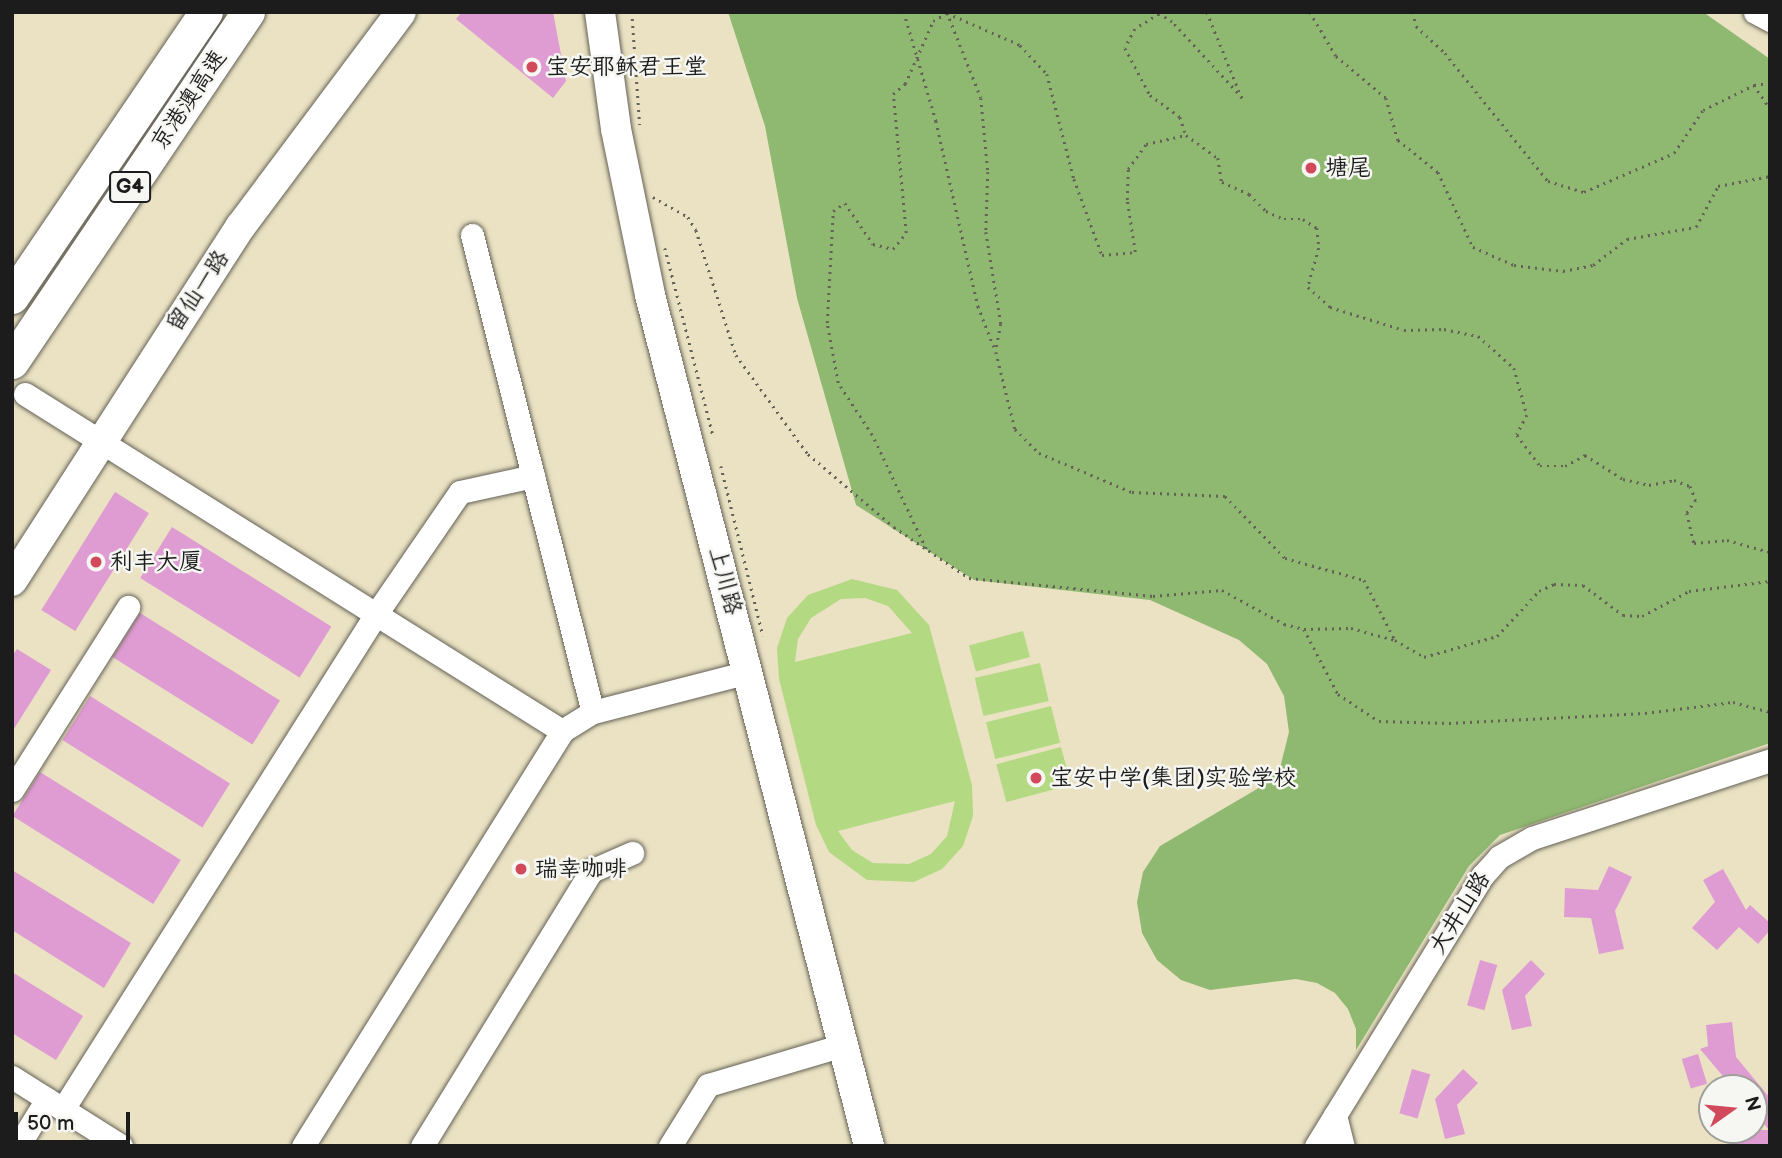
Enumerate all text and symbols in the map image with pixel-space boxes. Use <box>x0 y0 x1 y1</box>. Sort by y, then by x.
street label: 京港澳高速 <box>145 45 233 155</box>
place label: 宝安耶稣君王堂 <box>546 53 707 81</box>
marker: 宝安耶稣君王堂 <box>524 59 540 75</box>
place label: 塘尾 <box>1325 154 1371 182</box>
marker: 塘尾 <box>1303 160 1319 176</box>
road number: G4 <box>109 170 151 204</box>
street label: 留仙一路 <box>161 245 235 337</box>
street label: 上川路 <box>703 544 747 618</box>
place label: 利丰大厦 <box>110 548 202 576</box>
marker: 利丰大厦 <box>88 554 104 570</box>
place label: 宝安中学(集团)实验学校 <box>1050 764 1297 792</box>
marker: 宝安中学(集团)实验学校 <box>1028 770 1044 786</box>
place label: 瑞幸咖啡 <box>535 855 627 883</box>
marker: 瑞幸咖啡 <box>513 861 529 877</box>
street label: 大井山路 <box>1424 867 1496 959</box>
north arrow <box>1698 1074 1768 1144</box>
text: N <box>1739 1094 1765 1114</box>
scale bar <box>18 1098 133 1142</box>
text: 50 m <box>27 1111 74 1136</box>

